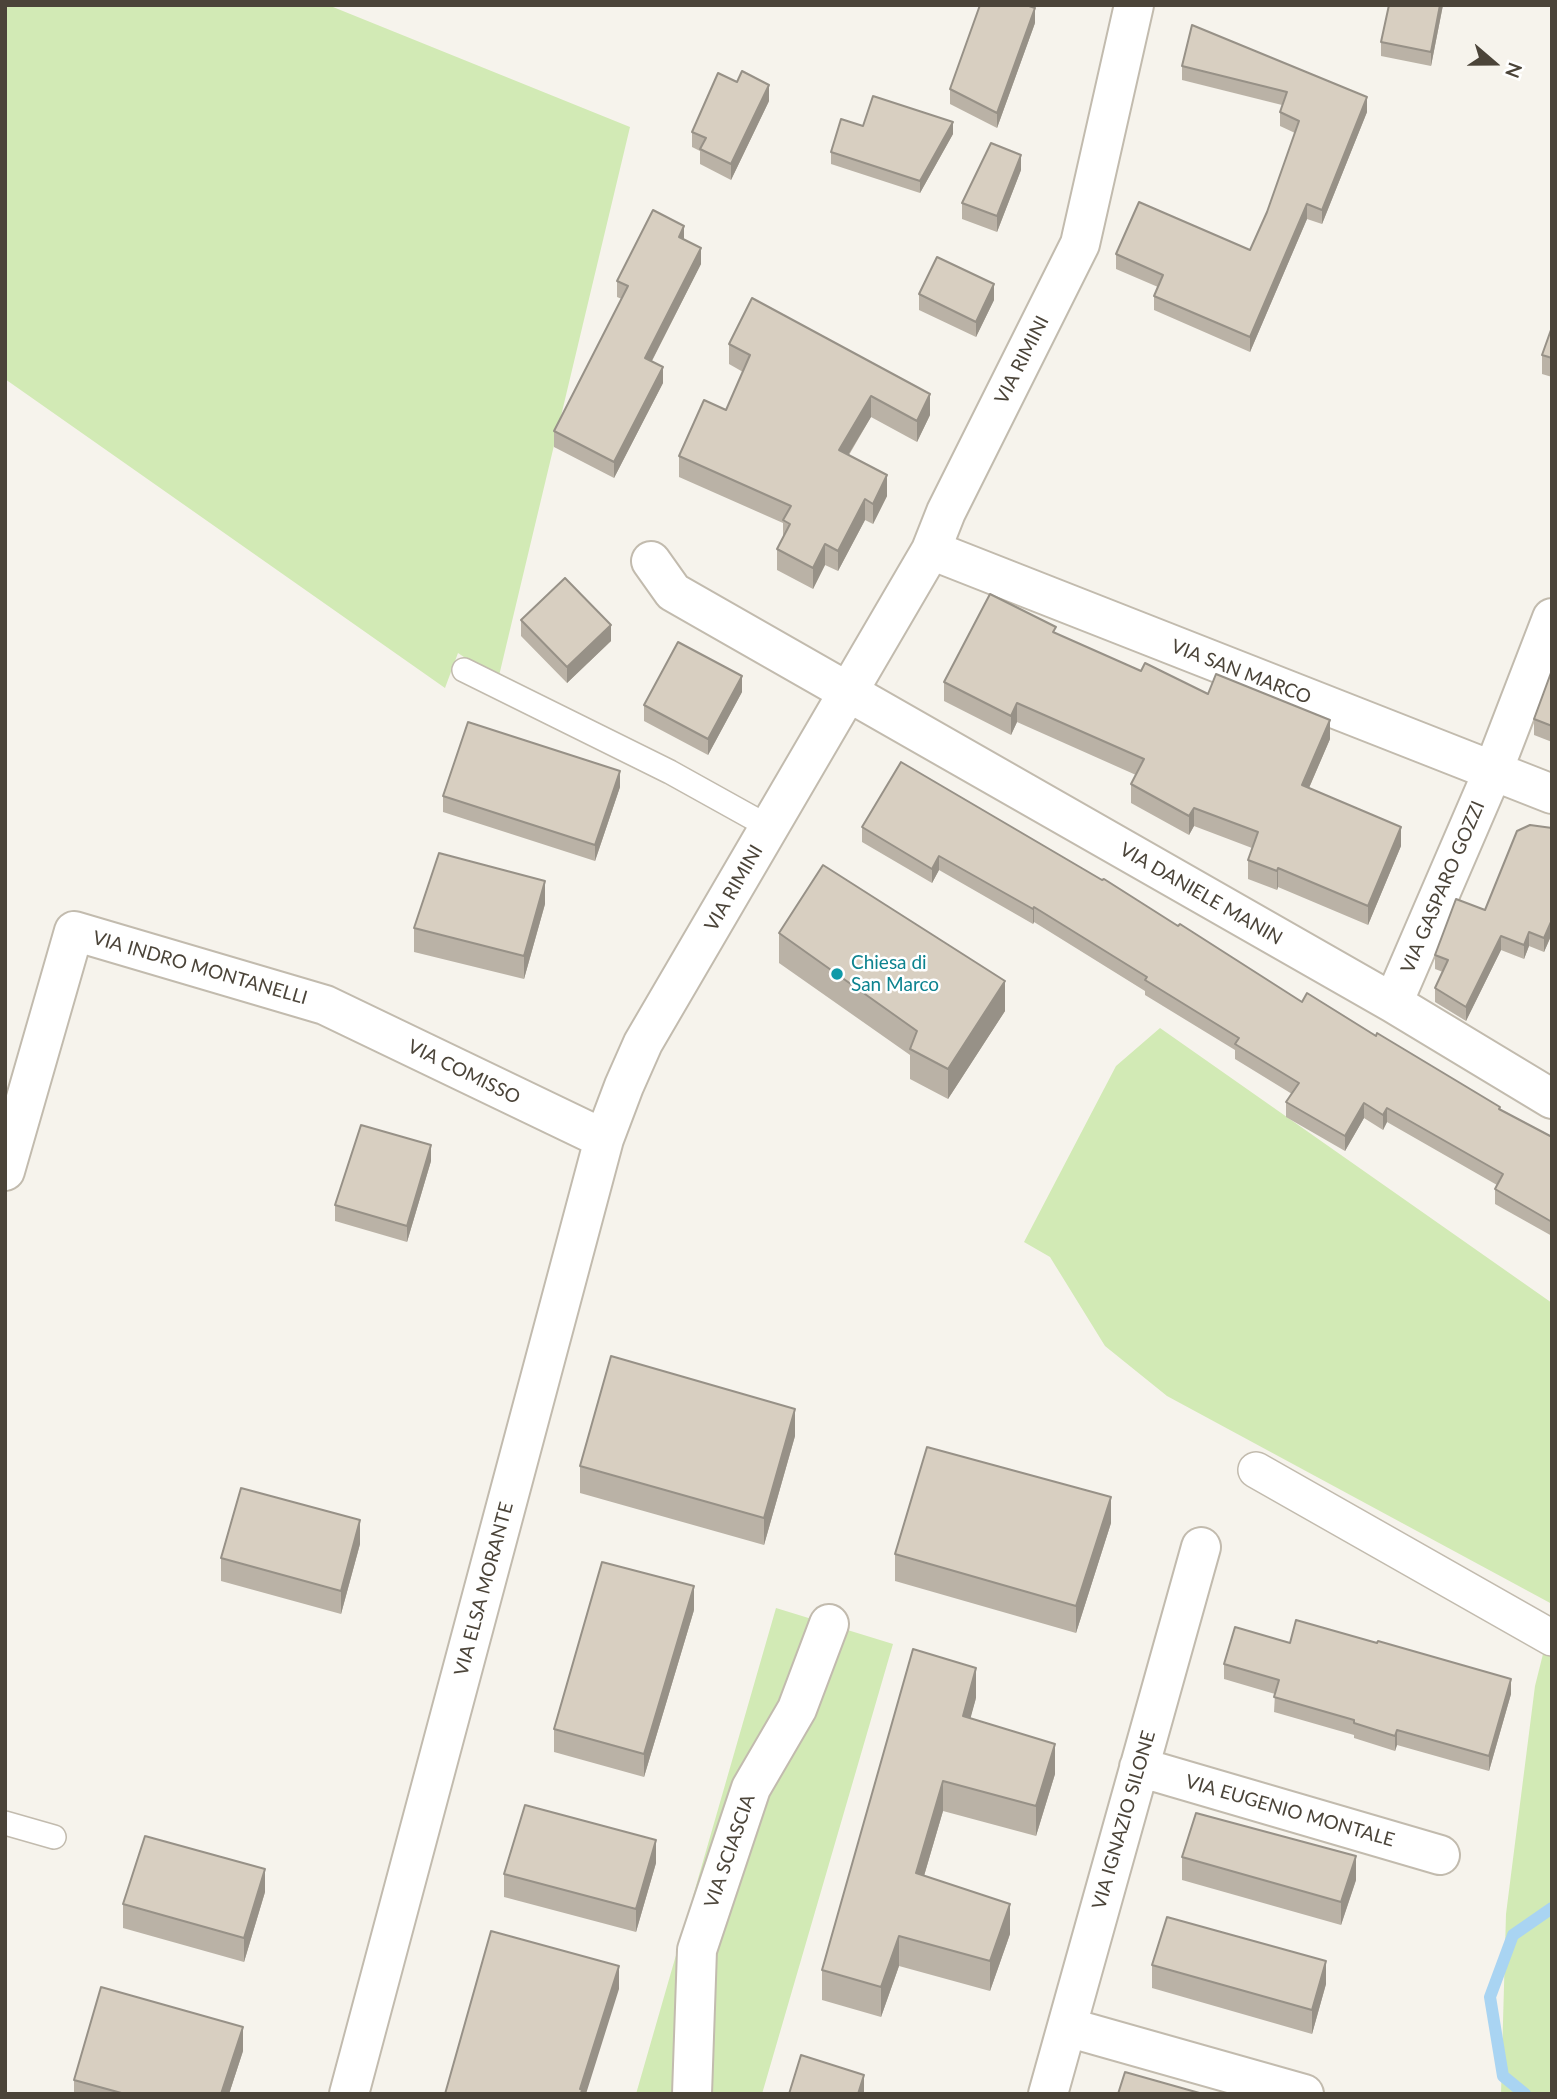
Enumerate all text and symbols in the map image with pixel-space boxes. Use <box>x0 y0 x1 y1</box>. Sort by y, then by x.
north arrow <box>1459 28 1529 98</box>
text: N <box>1501 60 1528 81</box>
street label: VIA RIMINI <box>990 312 1054 408</box>
street label: VIA SAN MARCO <box>1168 635 1314 709</box>
street label: VIA GASPARO GOZZI <box>1396 797 1490 977</box>
street label: VIA DANIELE MANIN <box>1116 838 1286 950</box>
street label: VIA RIMINI <box>700 841 768 935</box>
street label: VIA INDRO MONTANELLI <box>90 926 310 1010</box>
place label: Chiesa di San Marco <box>851 952 939 996</box>
marker: Chiesa di San Marco <box>829 966 845 982</box>
street label: VIA COMISSO <box>404 1035 524 1109</box>
street label: VIA ELSA MORANTE <box>450 1500 518 1678</box>
street label: VIA IGNAZIO SILONE <box>1088 1728 1160 1912</box>
street label: VIA EUGENIO MONTALE <box>1183 1770 1397 1852</box>
street label: VIA SCIASCIA <box>700 1791 760 1911</box>

